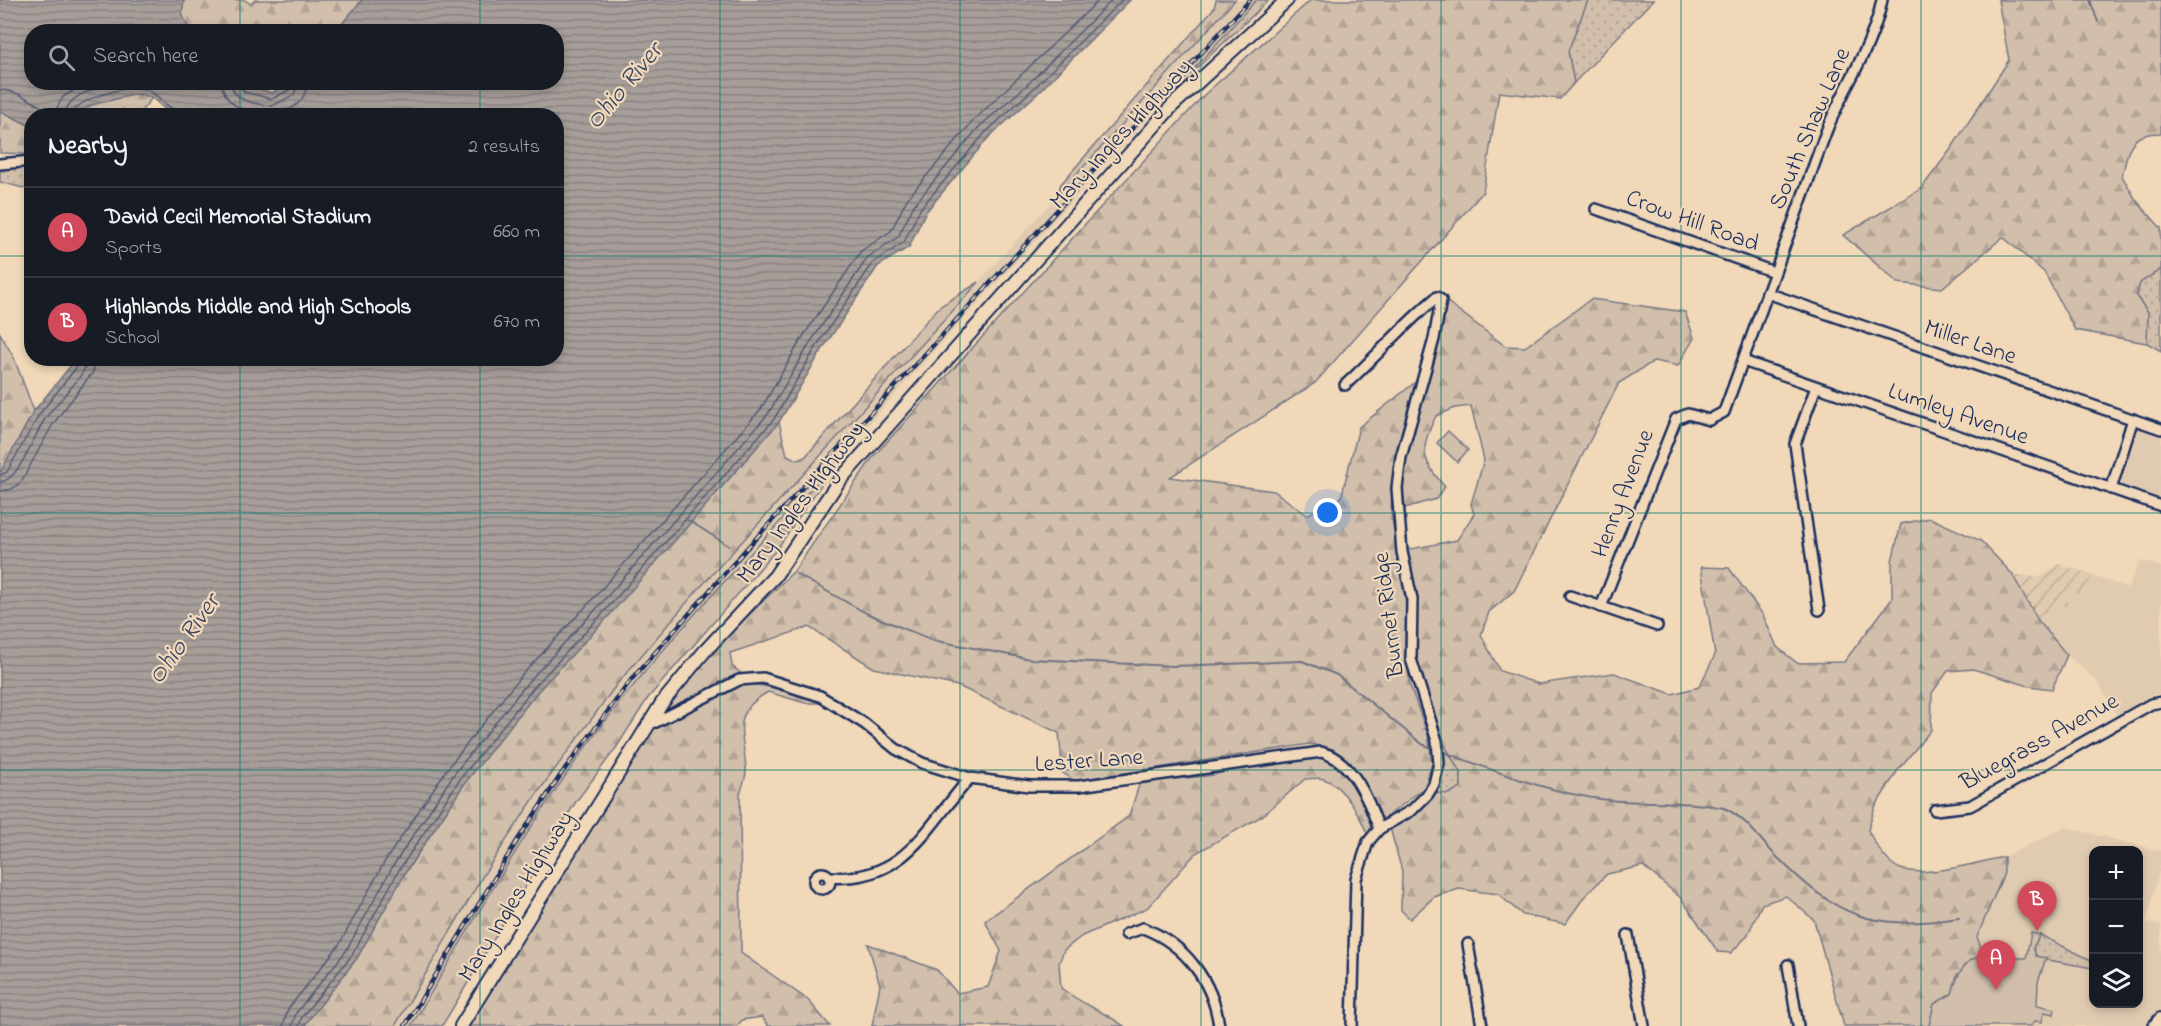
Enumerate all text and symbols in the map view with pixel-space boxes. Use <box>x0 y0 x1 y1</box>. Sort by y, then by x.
search box <box>24 24 564 90</box>
water label: Ohio River <box>577 33 675 139</box>
icon: search <box>45 41 78 74</box>
text: Search here <box>93 41 198 73</box>
street label: South Shaw Lane <box>1761 42 1861 215</box>
street label: Mary Ingles Highway <box>1042 51 1202 219</box>
text: Nearby <box>48 128 127 166</box>
text: 2 results <box>468 133 540 162</box>
street label: Crow Hill Road <box>1621 182 1764 262</box>
text: David Cecil Memorial Stadium <box>105 202 371 234</box>
text: A <box>61 218 74 247</box>
text: 660 m <box>493 218 540 247</box>
text: Sports <box>105 234 162 263</box>
text: Highlands Middle and High Schools <box>105 292 412 324</box>
text: B <box>61 308 74 337</box>
text: 670 m <box>494 308 540 337</box>
street label: Miller Lane <box>1919 311 2021 375</box>
text: School <box>105 324 160 353</box>
street label: Lumley Avenue <box>1882 375 2033 457</box>
street label: Mary Ingles Highway <box>729 414 876 592</box>
street label: Henry Avenue <box>1583 424 1666 564</box>
your location <box>1313 498 1342 527</box>
street label: Burnet Ridge <box>1365 550 1415 681</box>
water label: Ohio River <box>139 585 233 693</box>
street label: Bluegrass Avenue <box>1953 685 2126 802</box>
street label: Lester Lane <box>1034 741 1145 783</box>
street label: Mary Ingles Highway <box>450 805 585 990</box>
map controls <box>2089 846 2143 1008</box>
button: + <box>2089 846 2143 900</box>
pin: B <box>2018 882 2056 931</box>
button: − <box>2089 900 2143 954</box>
pin: A <box>1976 940 2016 990</box>
button: layers <box>2089 954 2143 1008</box>

